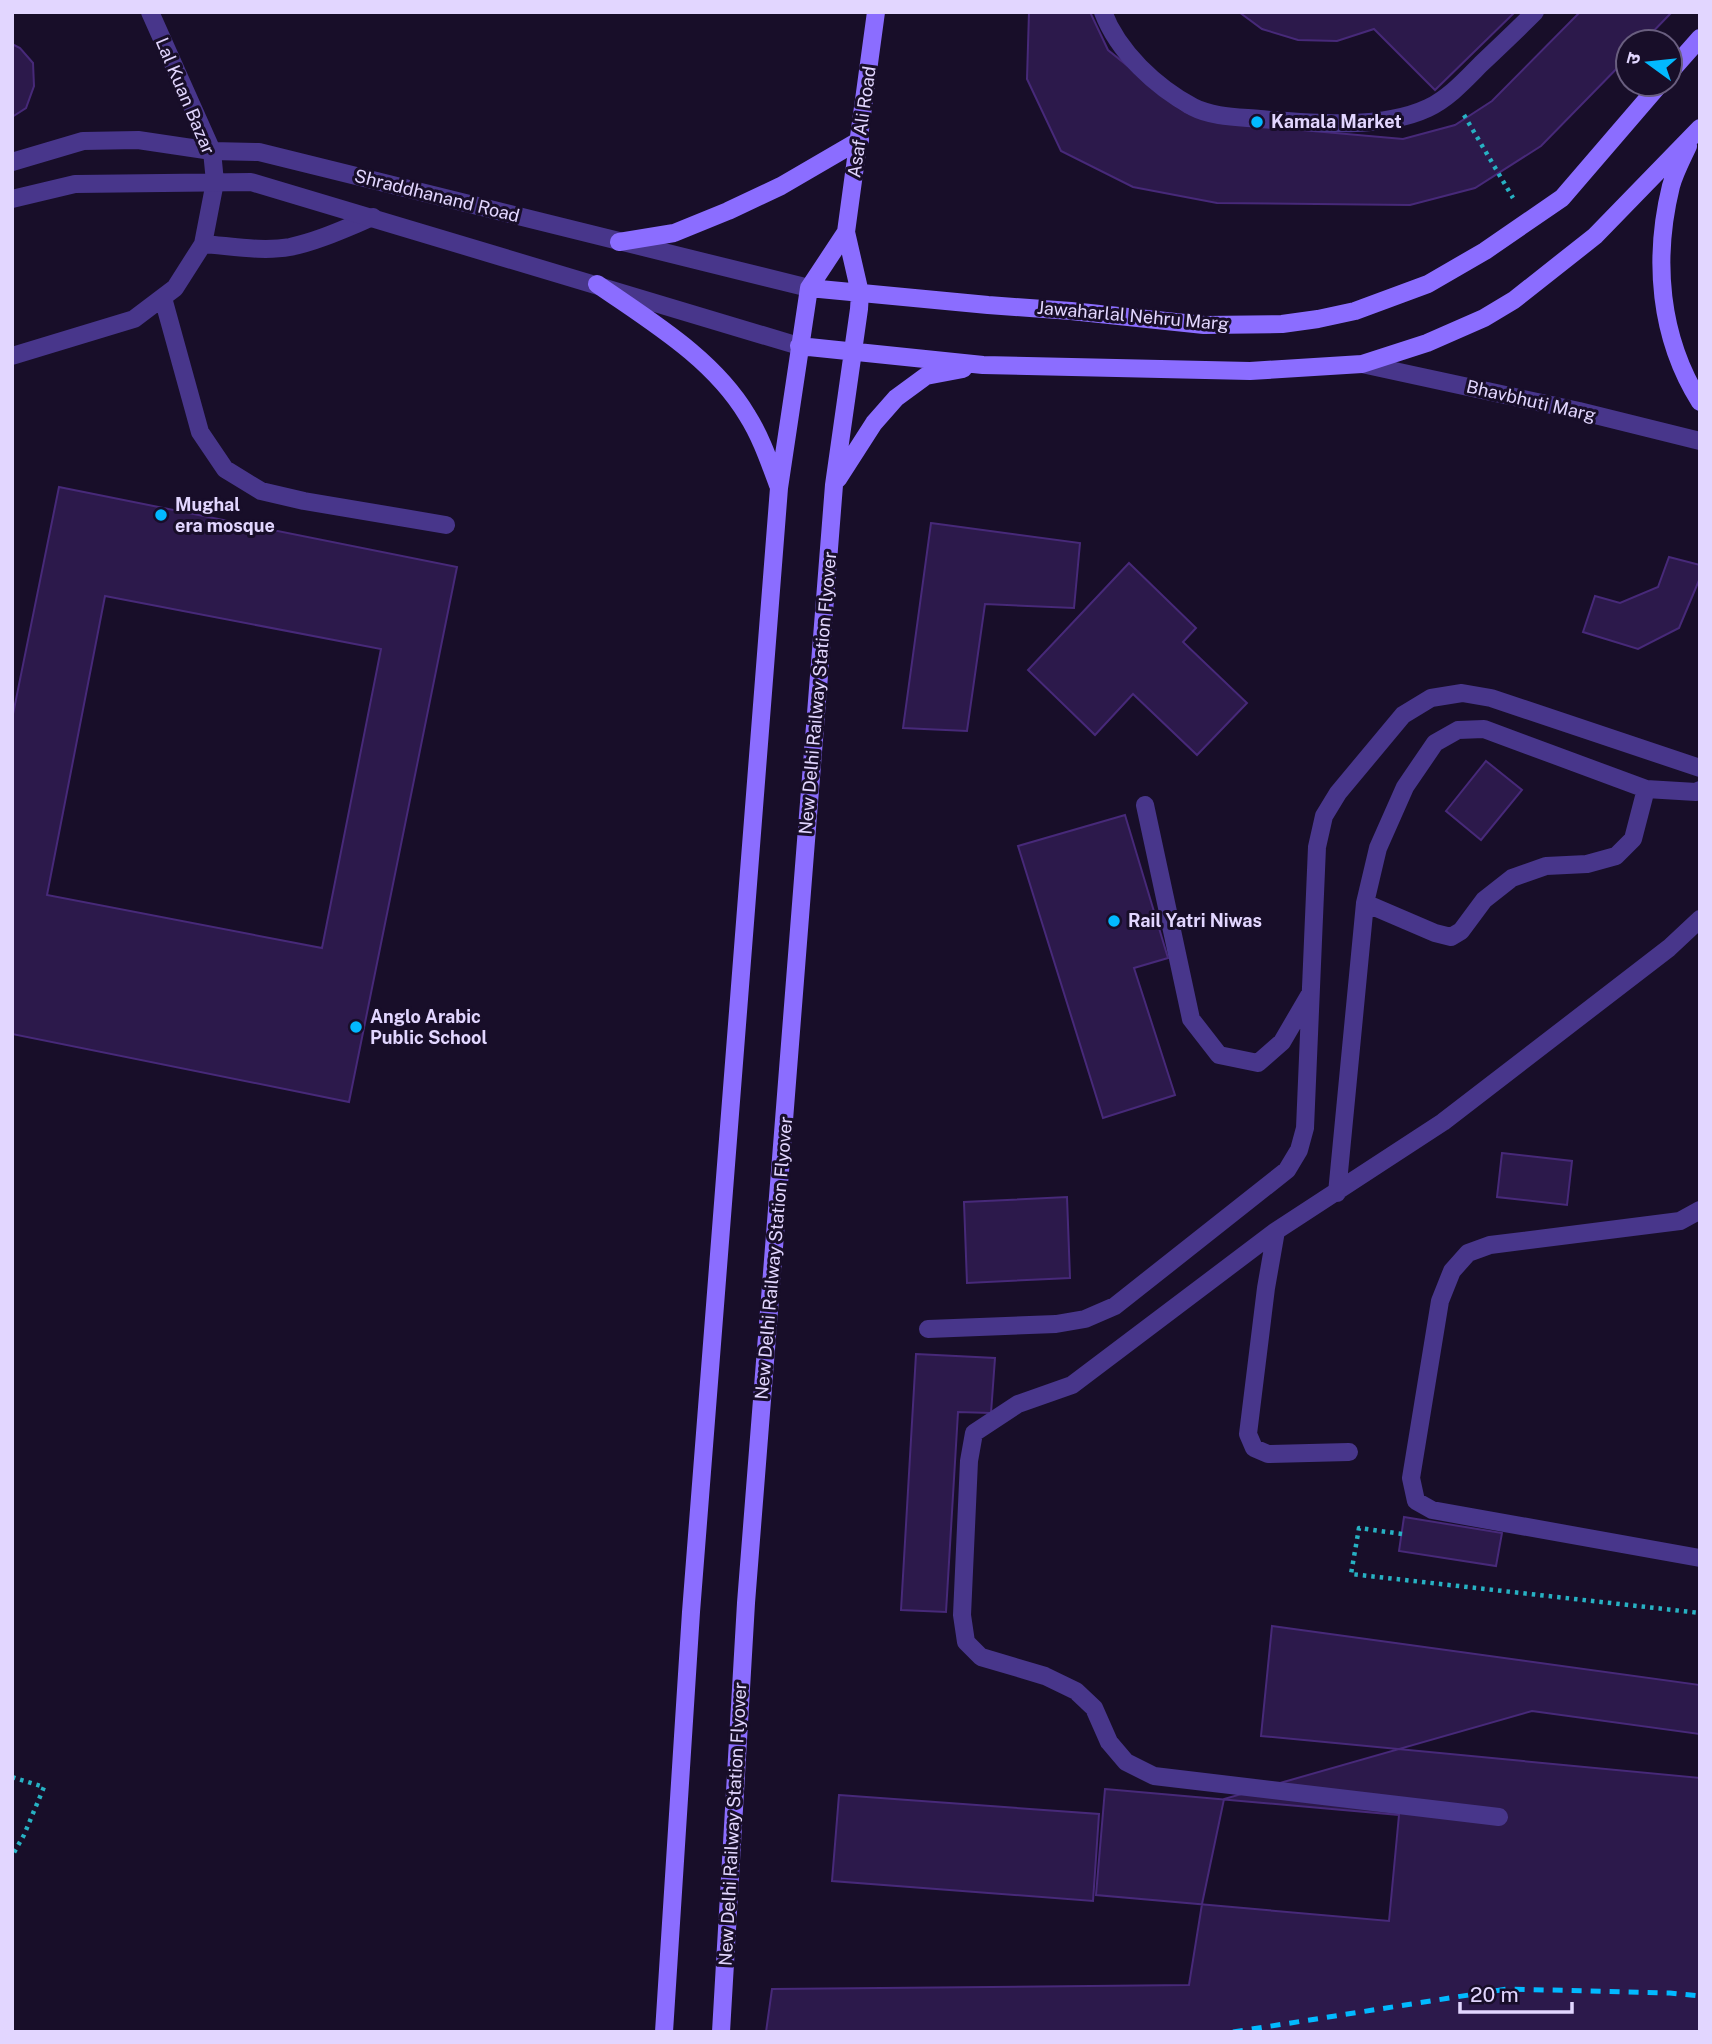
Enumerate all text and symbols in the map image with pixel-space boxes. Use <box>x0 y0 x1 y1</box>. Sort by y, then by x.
north arrow <box>1614 28 1684 98</box>
street label: Lal Kuan Bazar <box>151 34 219 157</box>
text: उ <box>1621 50 1645 67</box>
street label: Asaf Ali Road <box>843 65 880 179</box>
place label: Kamala Market <box>1271 111 1402 132</box>
marker: Kamala Market <box>1249 114 1265 130</box>
street label: Shraddhanand Road <box>352 165 522 226</box>
street label: Jawaharlal Nehru Marg <box>1036 297 1230 334</box>
street label: Bhavbhuti Marg <box>1464 375 1598 426</box>
place label: Mughal era mosque <box>175 494 275 536</box>
marker: Mughal era mosque <box>153 507 169 523</box>
street label: New Delhi Railway Station Flyover <box>795 551 840 835</box>
place label: Rail Yatri Niwas <box>1128 910 1262 931</box>
marker: Rail Yatri Niwas <box>1106 913 1122 929</box>
place label: Anglo Arabic Public School <box>370 1006 487 1048</box>
marker: Anglo Arabic Public School <box>348 1019 364 1035</box>
street label: New Delhi Railway Station Flyover <box>751 1116 796 1400</box>
street label: New Delhi Railway Station Flyover <box>715 1682 750 1966</box>
scale bar <box>1460 1970 1572 2014</box>
text: 20 m <box>1470 1982 1519 2007</box>

